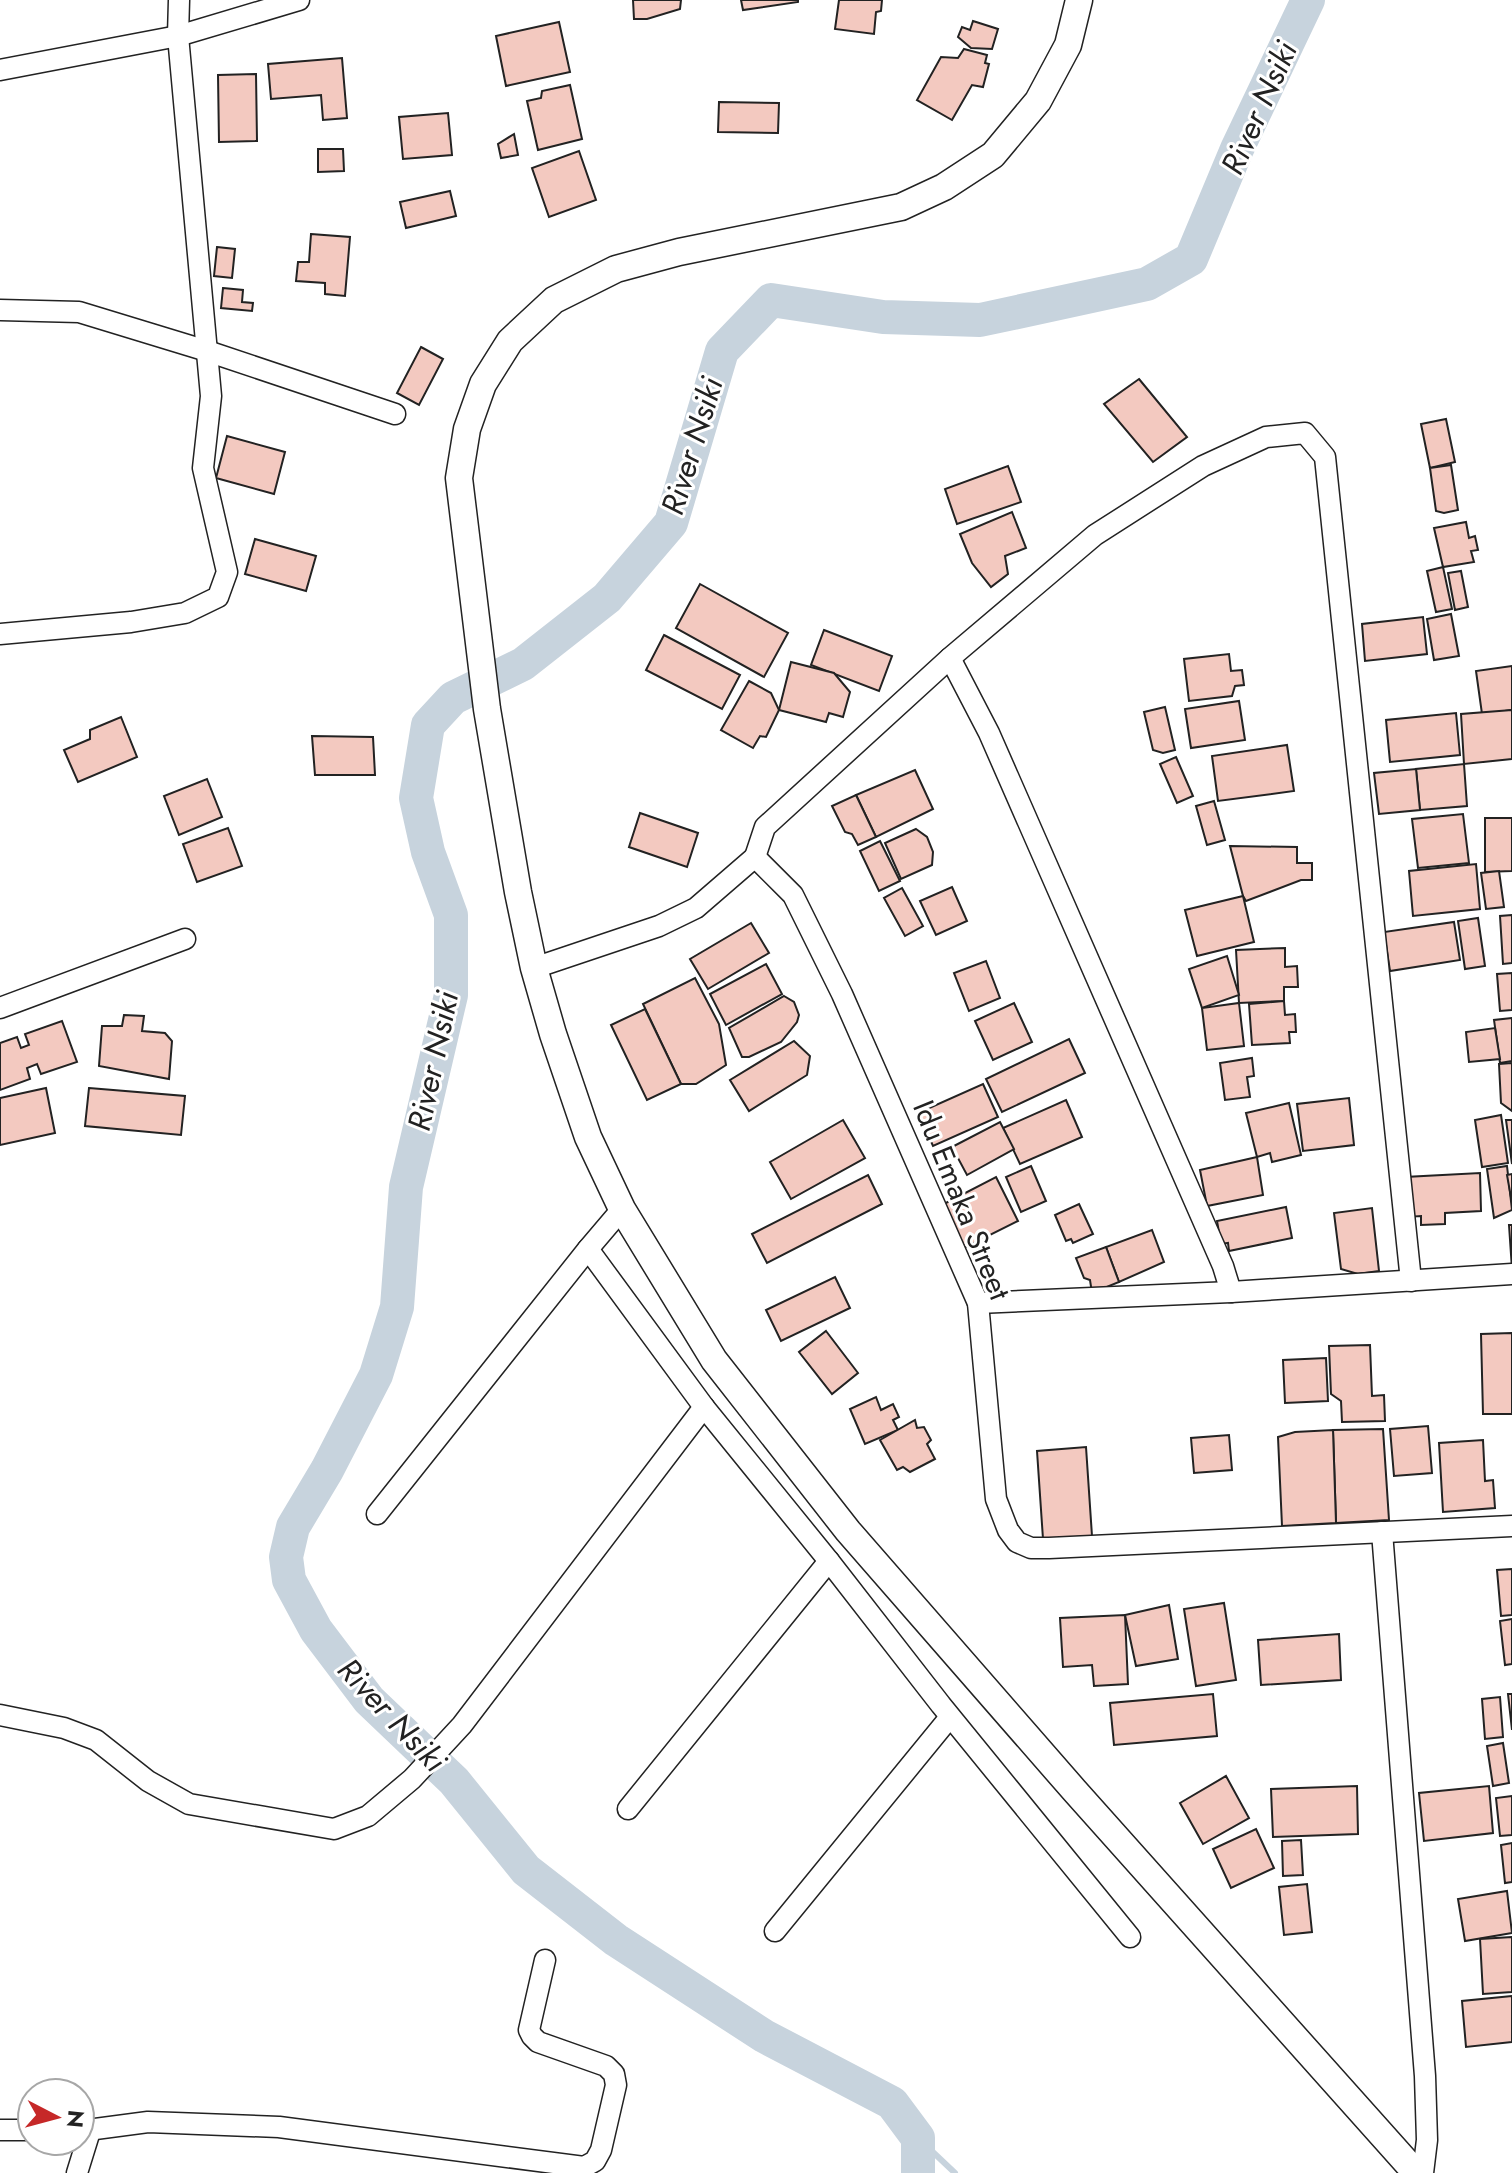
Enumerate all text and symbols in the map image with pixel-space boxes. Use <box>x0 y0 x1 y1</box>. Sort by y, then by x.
water label: River Nsiki <box>1209 33 1309 182</box>
water label: River Nsiki <box>649 371 735 520</box>
water label: River Nsiki <box>396 986 470 1135</box>
street label: Idu Emaka Street <box>902 1094 1022 1307</box>
water label: River Nsiki <box>327 1648 458 1783</box>
north arrow <box>16 2077 96 2157</box>
text: N <box>59 2109 93 2129</box>

